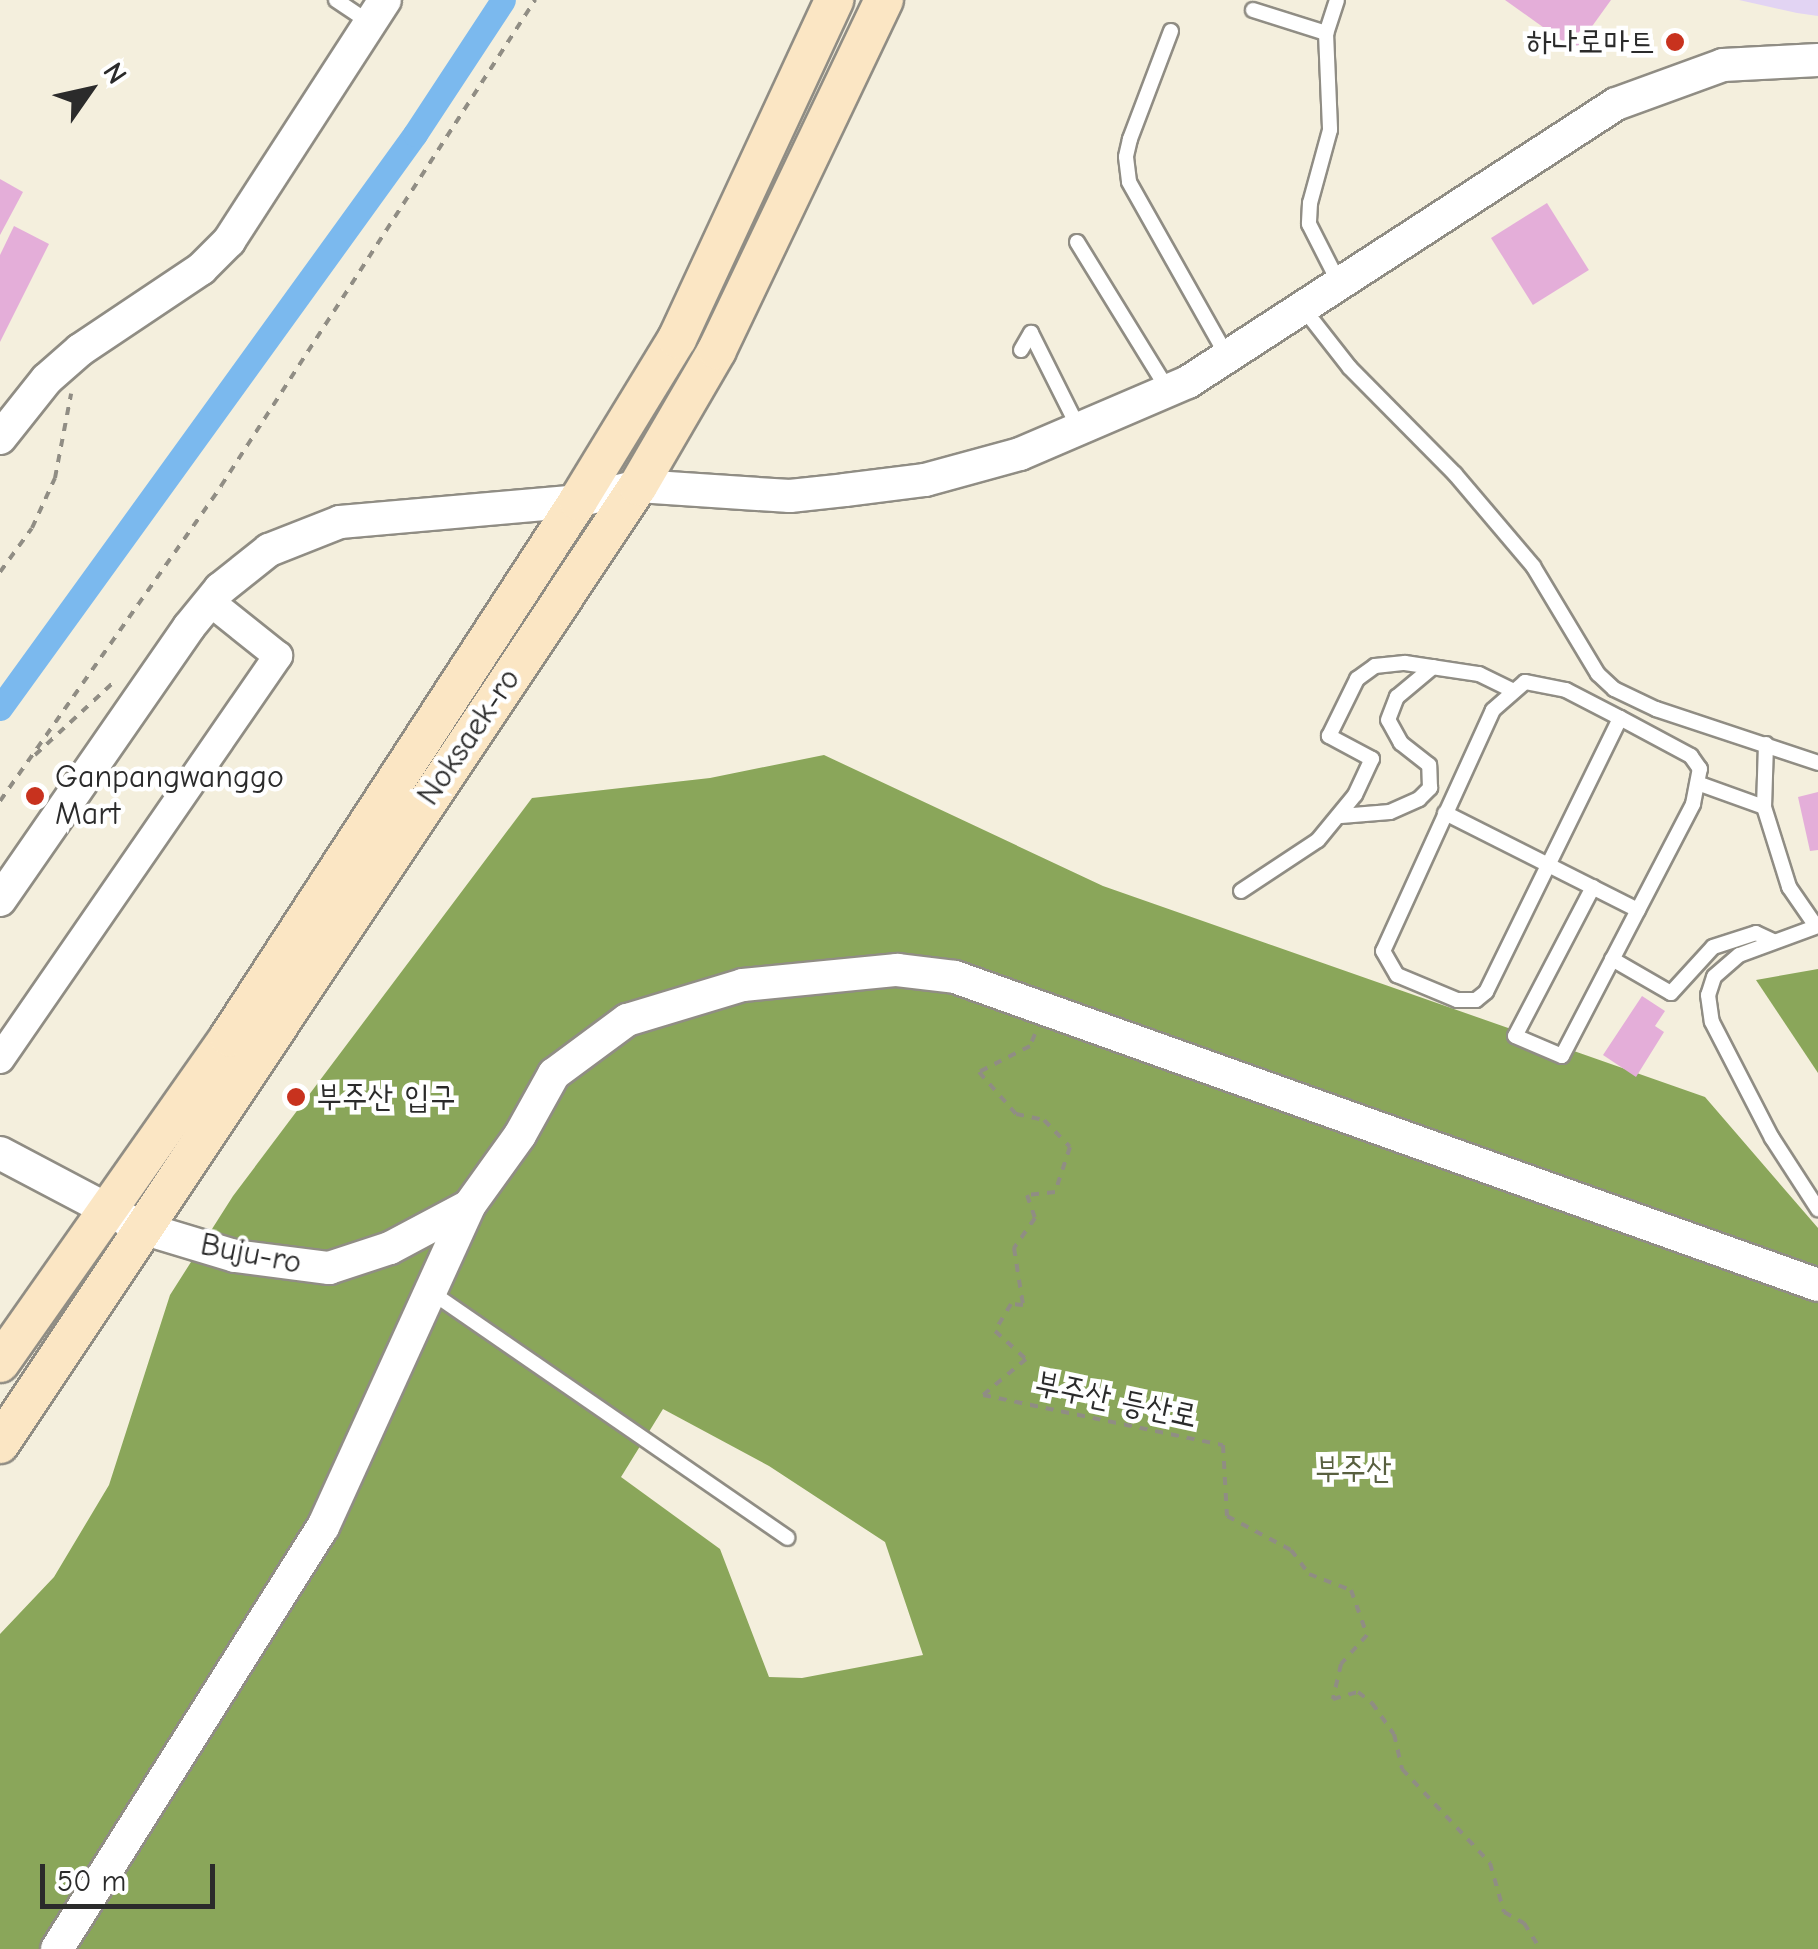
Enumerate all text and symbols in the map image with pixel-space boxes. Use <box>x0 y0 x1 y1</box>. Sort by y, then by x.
place label: 하나로마트 <box>1526 23 1655 61</box>
marker: 하나로마트 <box>1664 31 1686 53</box>
north arrow <box>40 40 140 140</box>
text: N <box>96 57 133 90</box>
street label: Noksaek-ro <box>409 661 529 813</box>
place label: Ganpangwanggo Mart <box>55 759 284 834</box>
marker: Ganpangwanggo Mart <box>24 785 46 807</box>
place label: 부주산 입구 <box>316 1078 455 1116</box>
marker: 부주산 입구 <box>285 1086 307 1108</box>
street label: Buju-ro <box>197 1225 305 1283</box>
street label: 부주산 등산로 <box>1031 1364 1201 1436</box>
park label: 부주산 <box>1314 1450 1392 1488</box>
scale bar <box>45 1844 220 1906</box>
text: 50 m <box>57 1864 126 1899</box>

